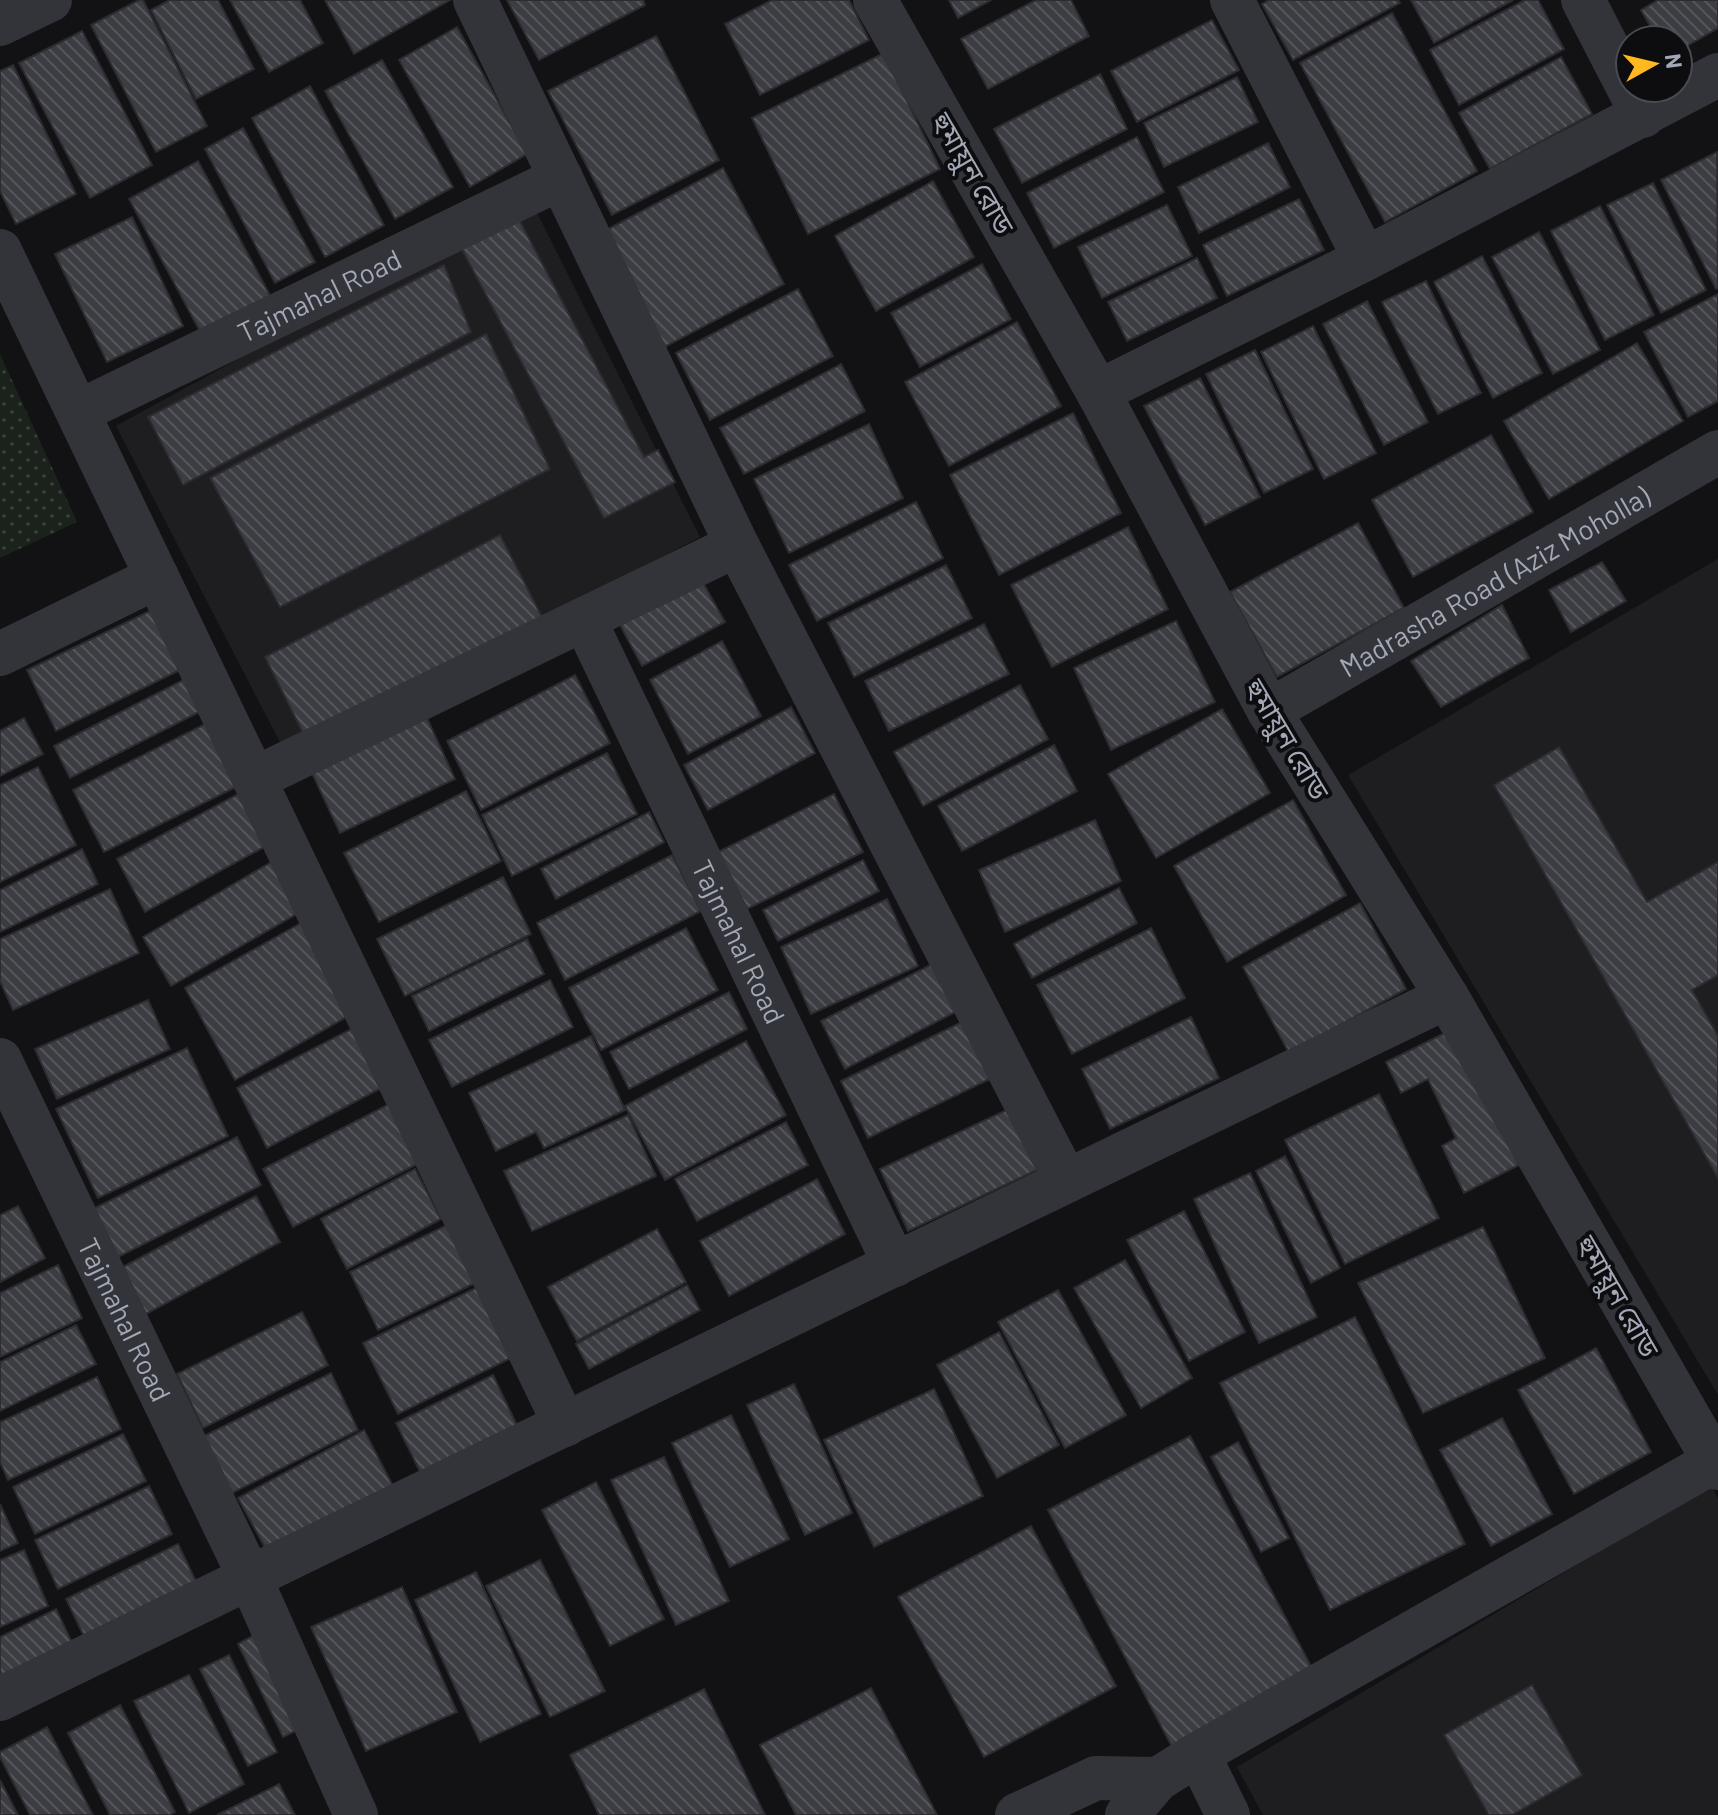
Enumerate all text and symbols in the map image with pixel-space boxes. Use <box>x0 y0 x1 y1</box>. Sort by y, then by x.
north arrow <box>1614 24 1694 104</box>
text: N <box>1661 52 1689 70</box>
street label: হুমায়ুন রোড <box>922 105 1023 243</box>
street label: Tajmahal Road <box>232 241 407 349</box>
street label: Madrasha Road (Aziz Moholla) <box>1333 478 1656 684</box>
street label: হুমায়ুন রোড <box>1235 672 1338 808</box>
street label: Tajmahal Road <box>685 854 793 1029</box>
street label: হুমায়ুন রোড <box>1567 1228 1668 1366</box>
street label: Tajmahal Road <box>71 1232 179 1407</box>

